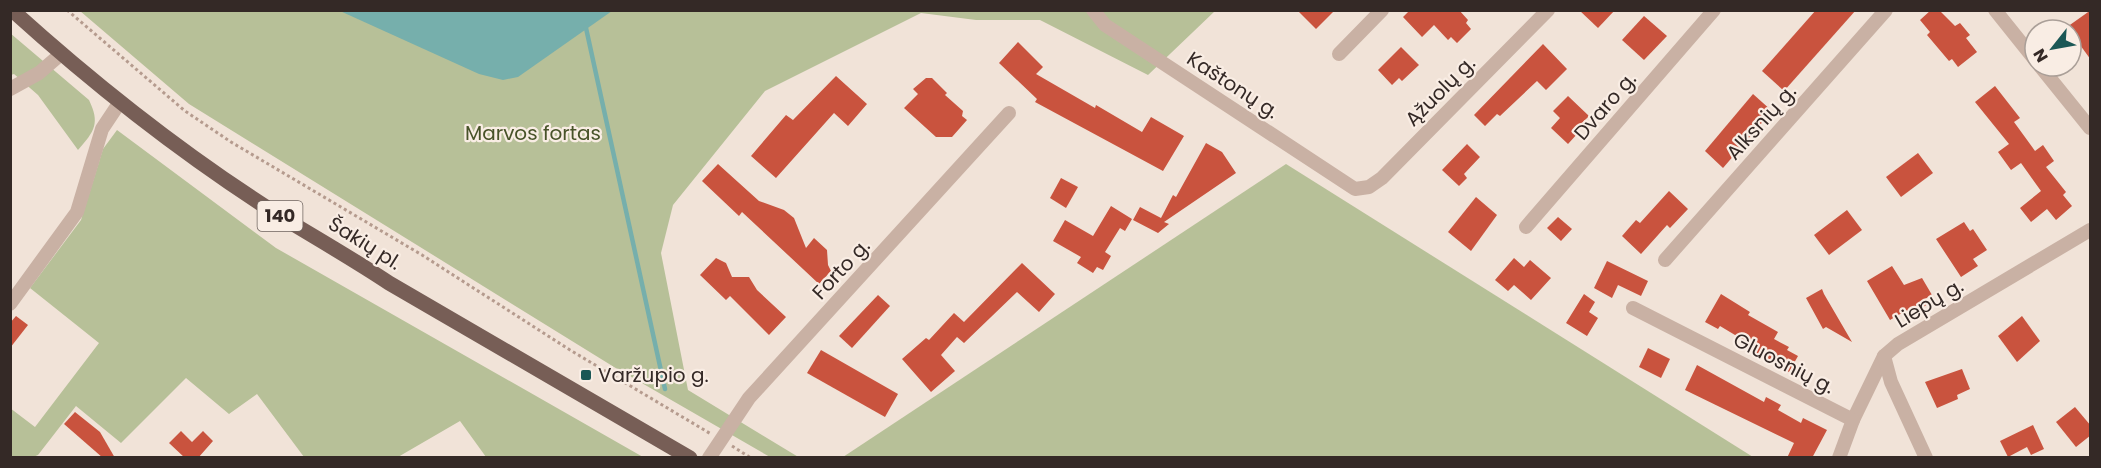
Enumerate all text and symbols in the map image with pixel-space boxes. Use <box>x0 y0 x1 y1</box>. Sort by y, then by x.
north arrow <box>2023 18 2083 78</box>
text: N <box>2028 44 2054 67</box>
street label: Kaštonų g. <box>1181 45 1285 125</box>
street label: Ąžuolų g. <box>1399 50 1481 132</box>
street label: Dvaro g. <box>1567 66 1643 146</box>
street label: Alksnių g. <box>1720 78 1802 166</box>
park label: Marvos fortas <box>465 119 601 147</box>
road number: 140 <box>258 201 302 231</box>
street label: Šakių pl. <box>323 210 407 276</box>
street label: Forto g. <box>806 233 876 305</box>
street label: Liepų g. <box>1889 272 1969 334</box>
street label: Gluosnių g. <box>1729 326 1839 400</box>
place label: Varžupio g. <box>598 361 709 389</box>
marker: Varžupio g. <box>579 368 593 382</box>

